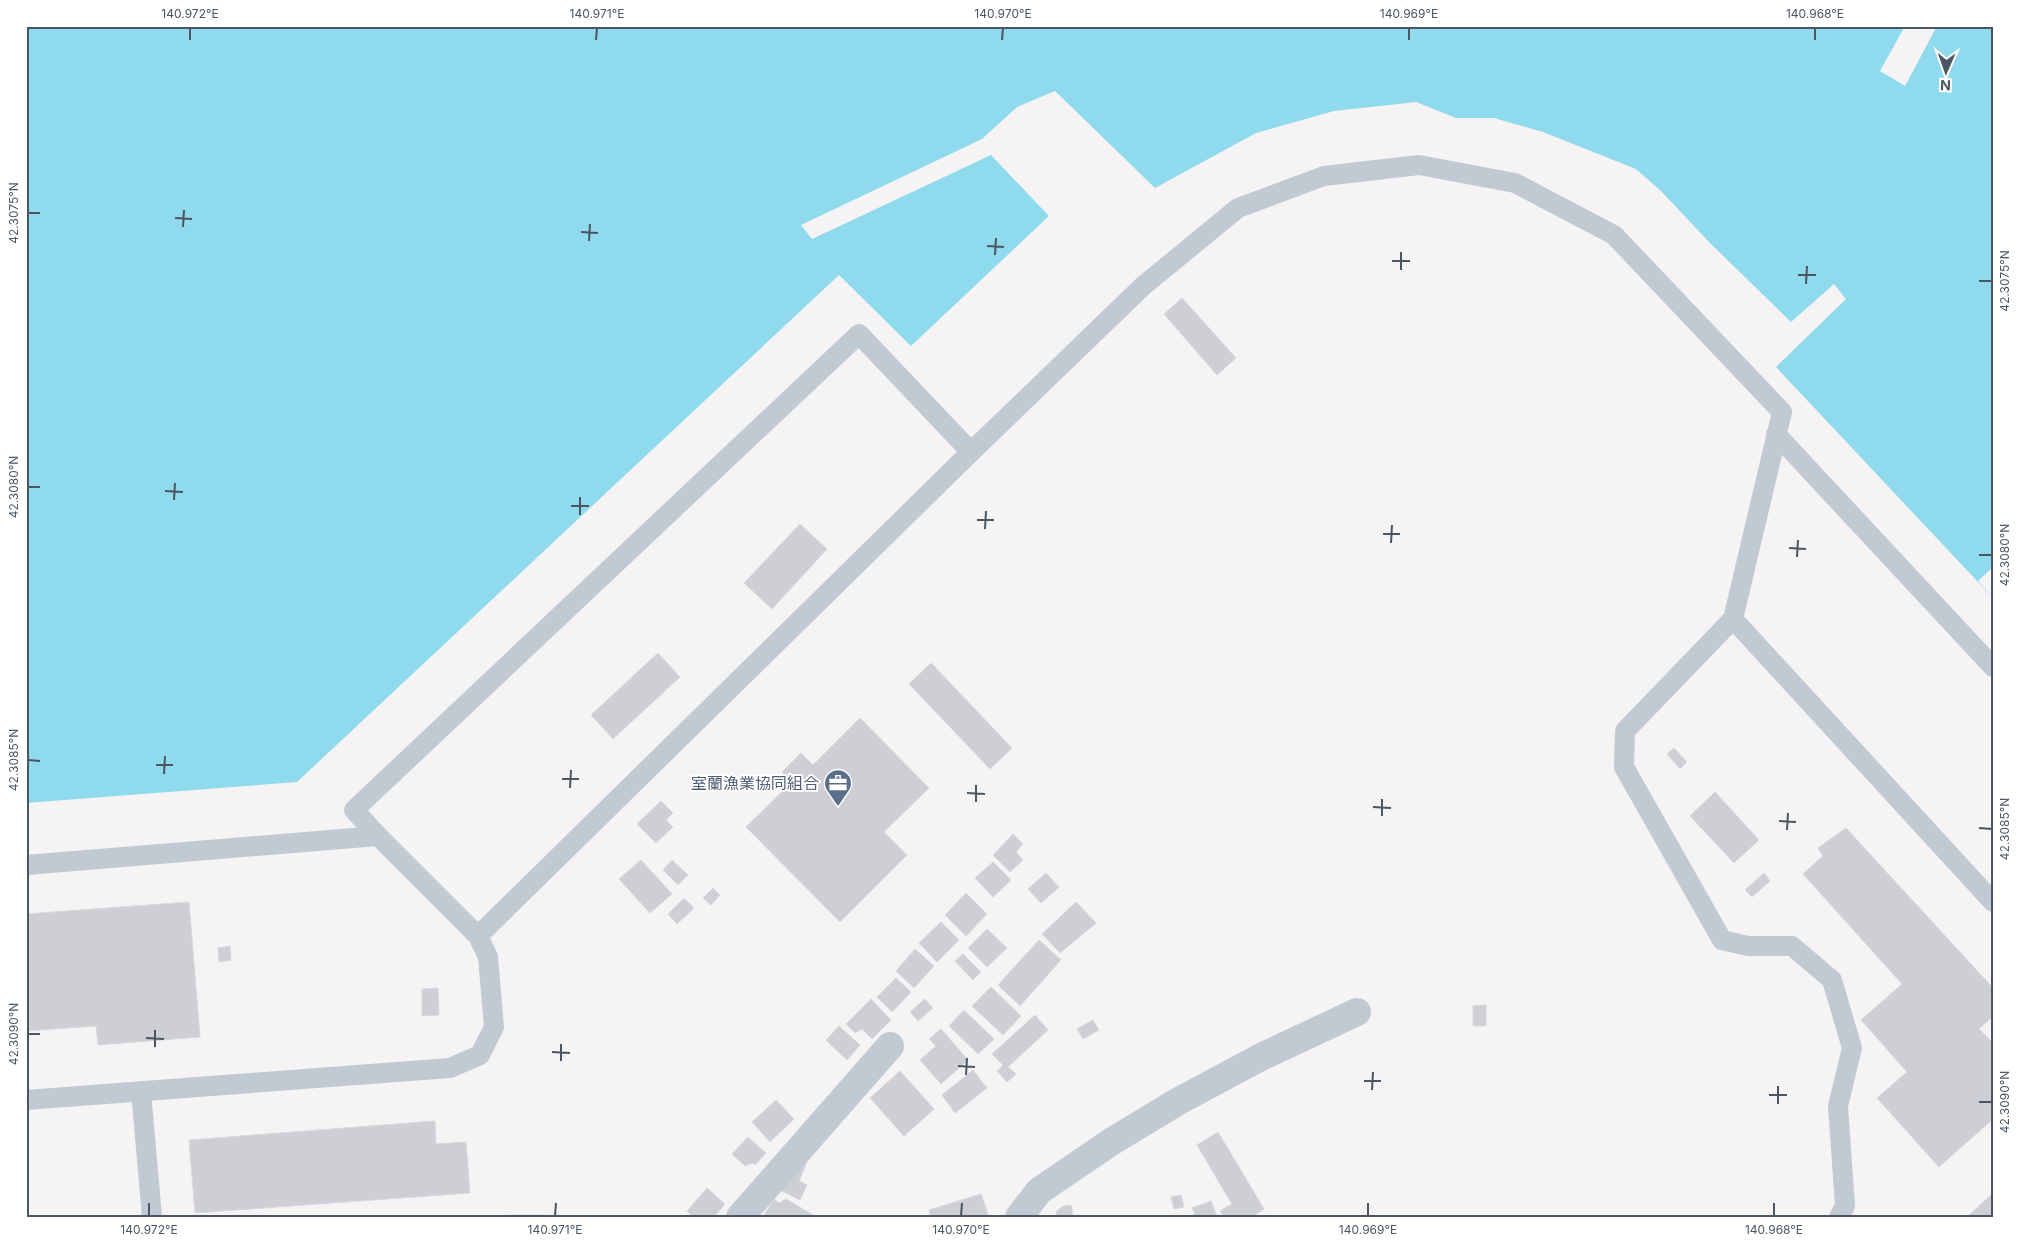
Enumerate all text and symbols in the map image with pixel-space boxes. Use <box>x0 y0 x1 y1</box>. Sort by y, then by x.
text: 140.972°E <box>161 6 219 21</box>
text: 140.971°E <box>570 6 624 21</box>
text: 140.970°E <box>974 6 1032 21</box>
text: 140.969°E <box>1380 6 1438 21</box>
text: 140.968°E <box>1786 6 1844 21</box>
north arrow <box>1922 48 1972 98</box>
text: N <box>1940 77 1951 94</box>
text: 42.3075°N <box>6 182 21 244</box>
text: 42.3075°N <box>1997 250 2012 312</box>
text: 42.3080°N <box>6 456 21 518</box>
text: 42.3080°N <box>1997 524 2012 586</box>
text: 42.3085°N <box>6 729 21 791</box>
office icon: 室蘭漁業協同組合 <box>823 768 853 807</box>
place label: 室蘭漁業協同組合 <box>691 773 819 793</box>
text: 42.3085°N <box>1997 798 2012 860</box>
text: 42.3090°N <box>6 1003 21 1065</box>
text: 42.3090°N <box>1997 1071 2012 1133</box>
text: 140.972°E <box>120 1222 178 1237</box>
text: 140.971°E <box>528 1222 582 1237</box>
text: 140.970°E <box>932 1222 990 1237</box>
text: 140.969°E <box>1339 1222 1397 1237</box>
text: 140.968°E <box>1745 1222 1803 1237</box>

